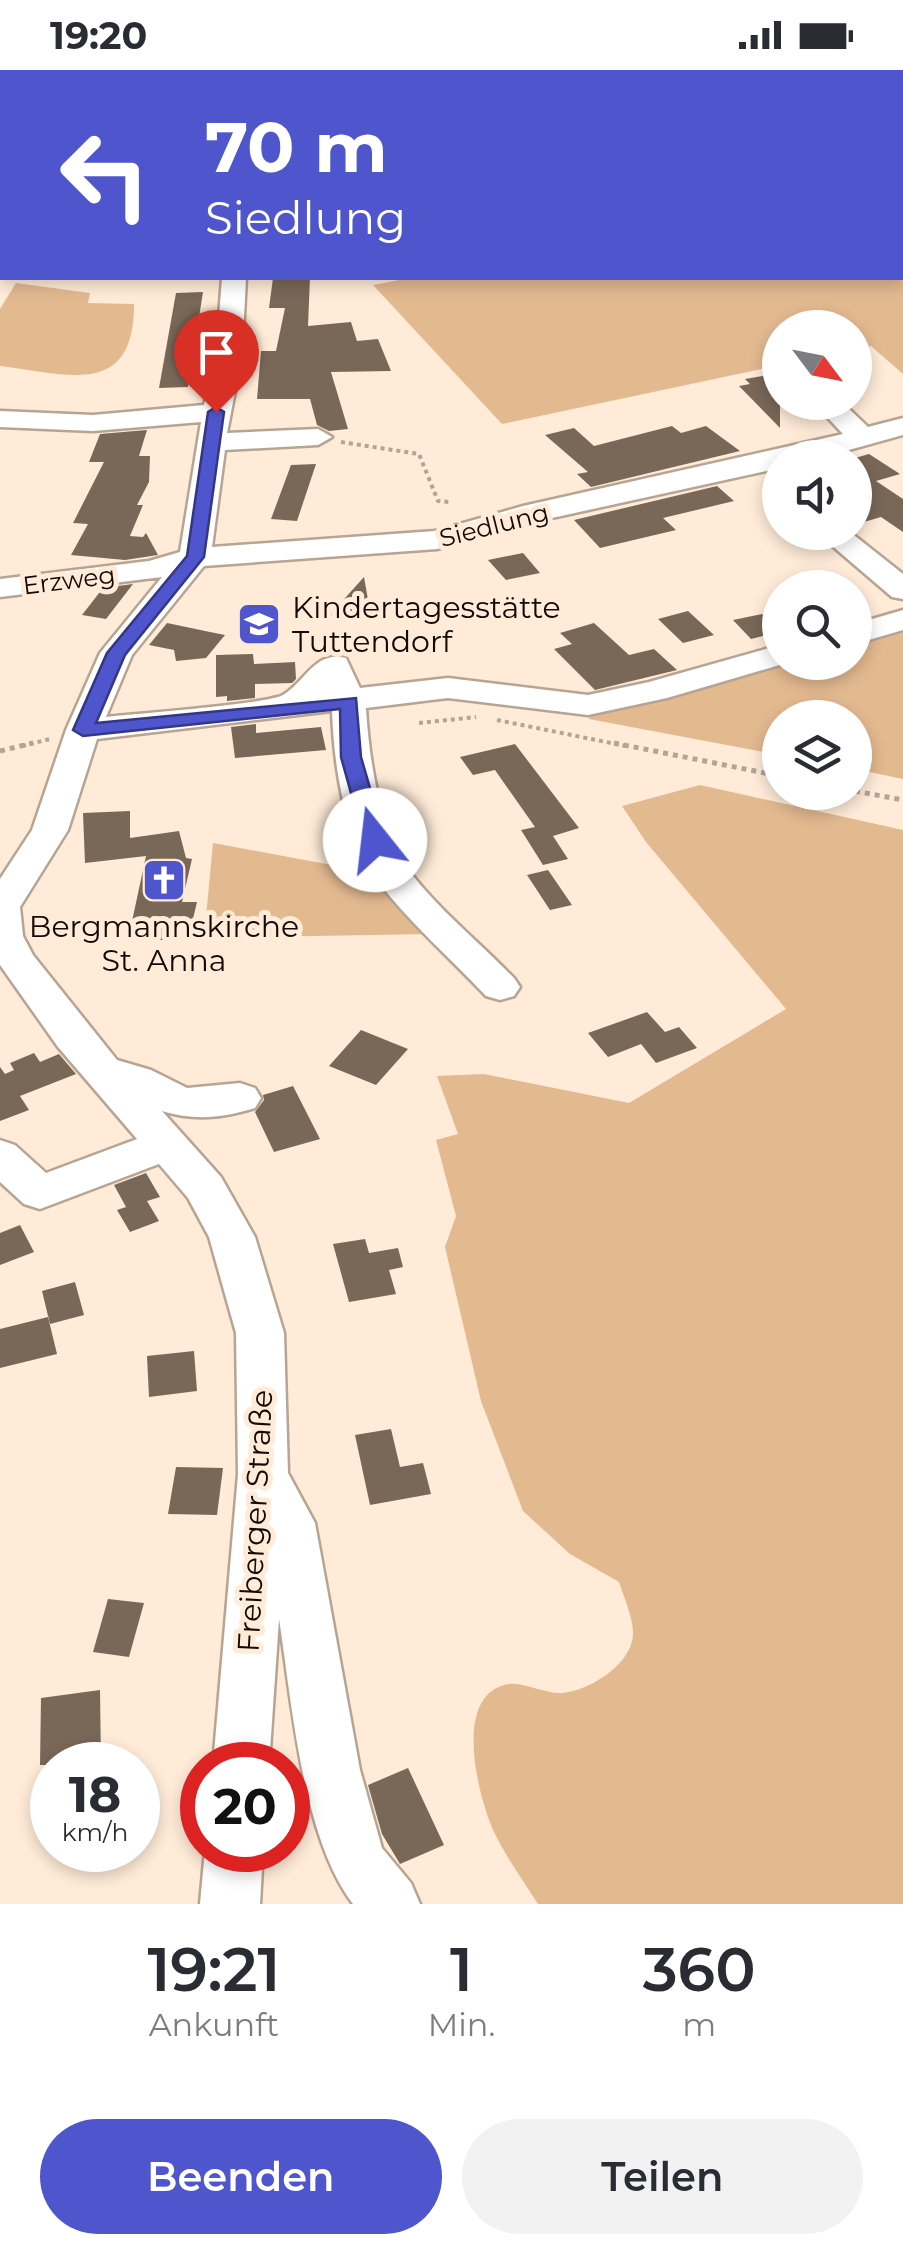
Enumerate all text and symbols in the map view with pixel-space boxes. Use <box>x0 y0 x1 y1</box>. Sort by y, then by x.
text: 19:20 <box>50 12 147 59</box>
text: 70 m <box>205 104 388 190</box>
icon: left <box>40 110 170 240</box>
text: Siedlung <box>205 190 406 245</box>
pin <box>174 310 259 413</box>
north arrow <box>762 310 872 420</box>
map controls <box>762 310 872 810</box>
icon: arrive <box>189 325 244 380</box>
button: sound <box>762 440 872 550</box>
street label: Siedlung <box>436 497 552 553</box>
street label: Erzweg <box>21 559 117 601</box>
button: search <box>762 570 872 680</box>
place label: Kindertagesstätte Tuttendorf <box>292 589 561 660</box>
school or university icon: Kindertagesstätte Tuttendorf <box>236 601 282 647</box>
button: layers <box>762 700 872 810</box>
position arrow <box>323 788 427 892</box>
church icon: Bergmannskirche St. Anna <box>141 857 187 903</box>
place label: Bergmannskirche St. Anna <box>29 908 299 979</box>
street label: Freiberger Straße <box>230 1389 280 1653</box>
speed limit sign: 20 <box>180 1742 310 1872</box>
text: 18 <box>69 1764 121 1825</box>
text: km/h <box>62 1817 128 1847</box>
text: 19:21 <box>147 1933 280 2006</box>
text: 1 <box>450 1933 473 2006</box>
text: 360 <box>643 1933 756 2006</box>
text: Ankunft <box>149 2005 279 2044</box>
text: Min. <box>428 2005 495 2044</box>
text: m <box>682 2005 716 2044</box>
button: Beenden <box>40 2119 442 2234</box>
button: Teilen <box>462 2119 863 2234</box>

